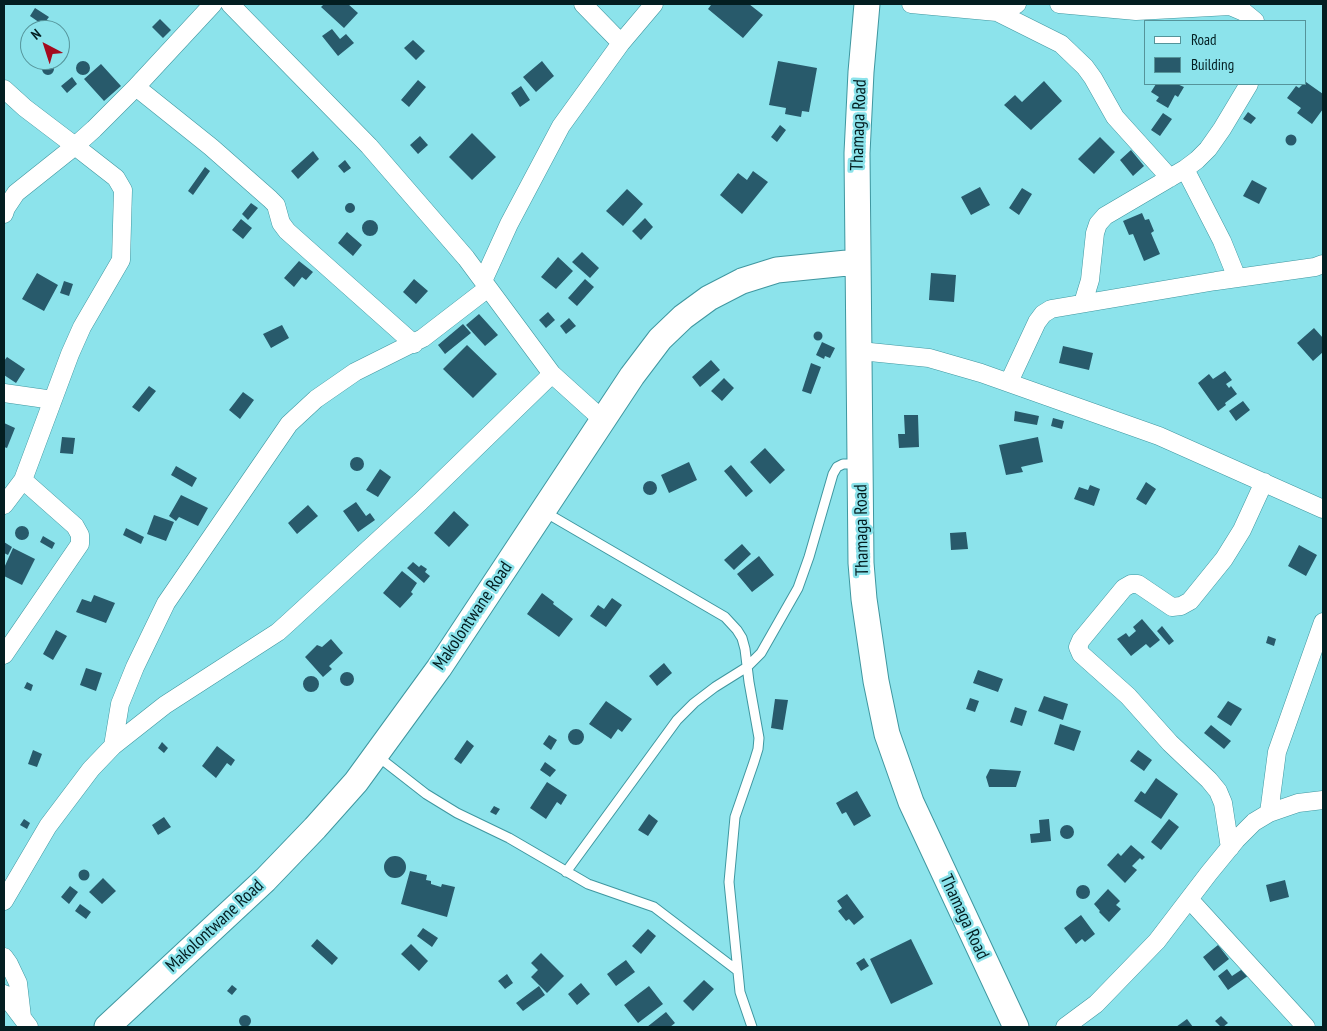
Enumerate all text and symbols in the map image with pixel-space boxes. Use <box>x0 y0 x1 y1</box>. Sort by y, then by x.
north arrow <box>20 20 70 70</box>
legend <box>1144 20 1307 85</box>
text: N <box>27 25 45 44</box>
text: Road <box>1191 30 1217 49</box>
text: Building <box>1191 55 1234 74</box>
street label: Thamaga Road <box>847 79 871 171</box>
street label: Thamaga Road <box>850 484 874 576</box>
street label: Makolontwane Road <box>429 558 517 674</box>
street label: Thamaga Road <box>935 871 993 963</box>
street label: Makolontwane Road <box>162 875 268 977</box>

